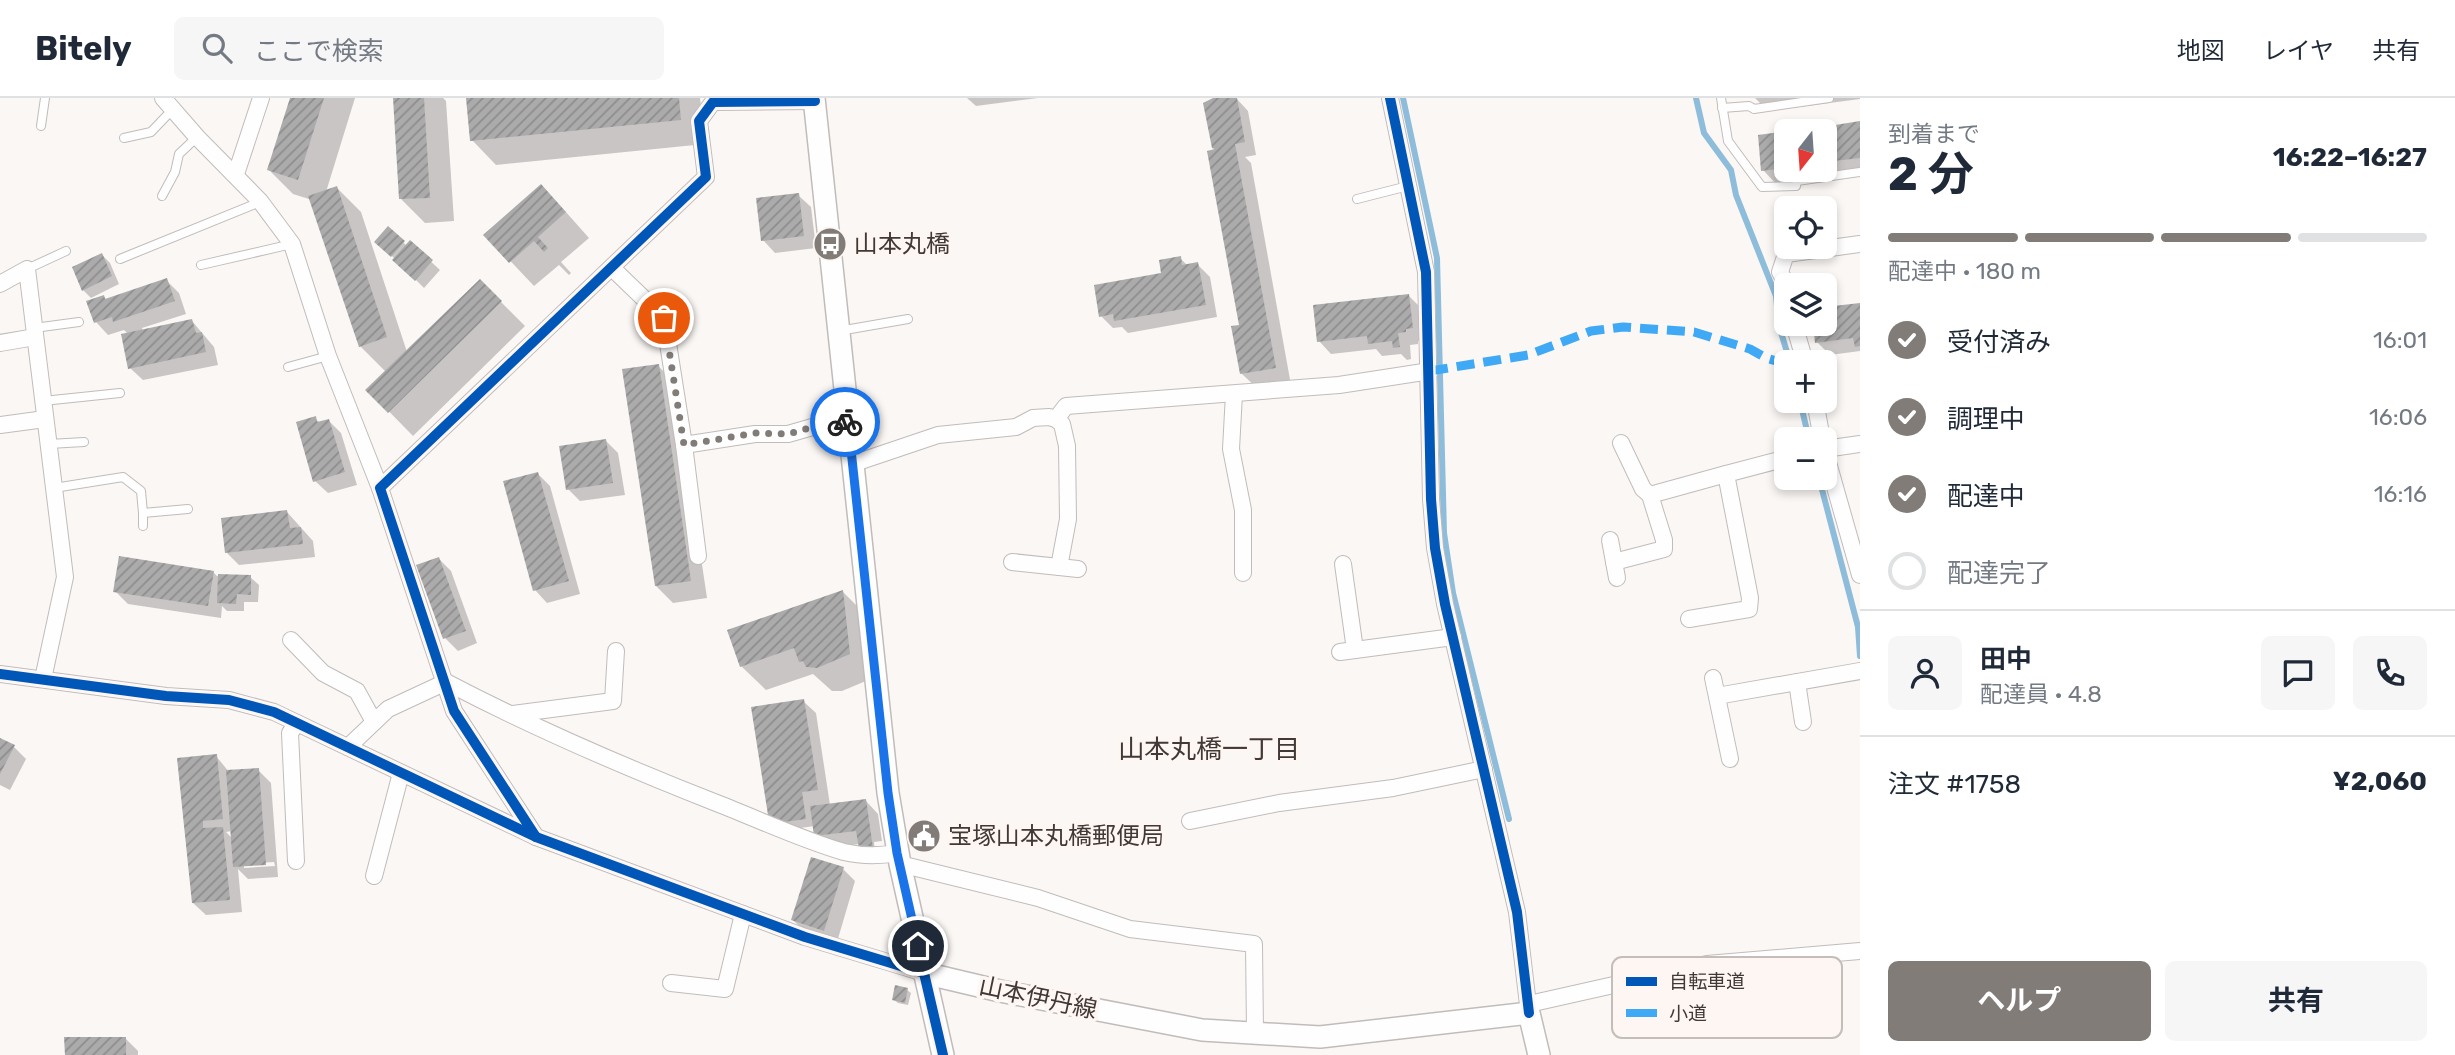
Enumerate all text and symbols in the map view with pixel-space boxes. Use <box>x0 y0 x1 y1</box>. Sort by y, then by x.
search box <box>174 17 664 80</box>
text: Bitely <box>35 29 132 68</box>
icon: search <box>198 29 236 67</box>
text: ここで検索 <box>254 36 384 67</box>
text: 地図 <box>2177 37 2225 65</box>
text: レイヤ <box>2263 37 2334 65</box>
text: 共有 <box>2372 37 2420 65</box>
north arrow <box>1774 119 1838 182</box>
map controls <box>1774 119 1837 490</box>
text: 到着まで <box>1888 120 1980 148</box>
text: 16:22–16:27 <box>2273 142 2427 173</box>
text: 2 分 <box>1888 147 1974 202</box>
button: locate <box>1774 196 1837 259</box>
bus stop icon: 山本丸橋 <box>811 225 849 263</box>
place label: 山本丸橋 <box>854 230 950 258</box>
text: 配達中 · 180 m <box>1888 257 2041 285</box>
button: layers <box>1774 273 1837 336</box>
pin <box>634 288 694 348</box>
icon: bag <box>645 299 683 337</box>
icon: check <box>1888 321 1926 359</box>
text: 16:01 <box>2373 326 2427 354</box>
text: 受付済み <box>1947 327 2051 358</box>
button: + <box>1774 350 1837 413</box>
courier <box>810 387 880 457</box>
icon: check <box>1888 398 1926 436</box>
icon: bike <box>826 403 864 441</box>
text: 16:06 <box>2369 403 2427 431</box>
text: 調理中 <box>1947 404 2025 435</box>
button: − <box>1774 427 1837 490</box>
icon: check <box>1888 475 1926 513</box>
text: 16:16 <box>2374 480 2427 508</box>
text: 配達中 <box>1947 481 2025 512</box>
text: 配達完了 <box>1947 558 2051 589</box>
button: person <box>1888 636 1962 710</box>
button: chat <box>2261 636 2335 710</box>
button: phone <box>2353 636 2427 710</box>
text: 田中 <box>1980 644 2032 675</box>
text: 配達員 · 4.8 <box>1980 680 2102 708</box>
district label: 山本丸橋一丁目 <box>1118 734 1300 765</box>
text: ¥2,060 <box>2333 766 2427 797</box>
text: 注文 #1758 <box>1888 769 2021 800</box>
public building icon: 宝塚山本丸橋郵便局 <box>905 817 943 855</box>
place label: 宝塚山本丸橋郵便局 <box>948 822 1164 850</box>
pin <box>888 916 948 976</box>
icon: home <box>899 927 937 965</box>
legend <box>1612 957 1842 1038</box>
button: ヘルプ <box>1888 961 2151 1041</box>
button: 共有 <box>2165 961 2427 1041</box>
text: 自転車道 <box>1669 970 1745 993</box>
street label: 山本伊丹線 <box>976 972 1100 1024</box>
text: 小道 <box>1669 1002 1707 1025</box>

